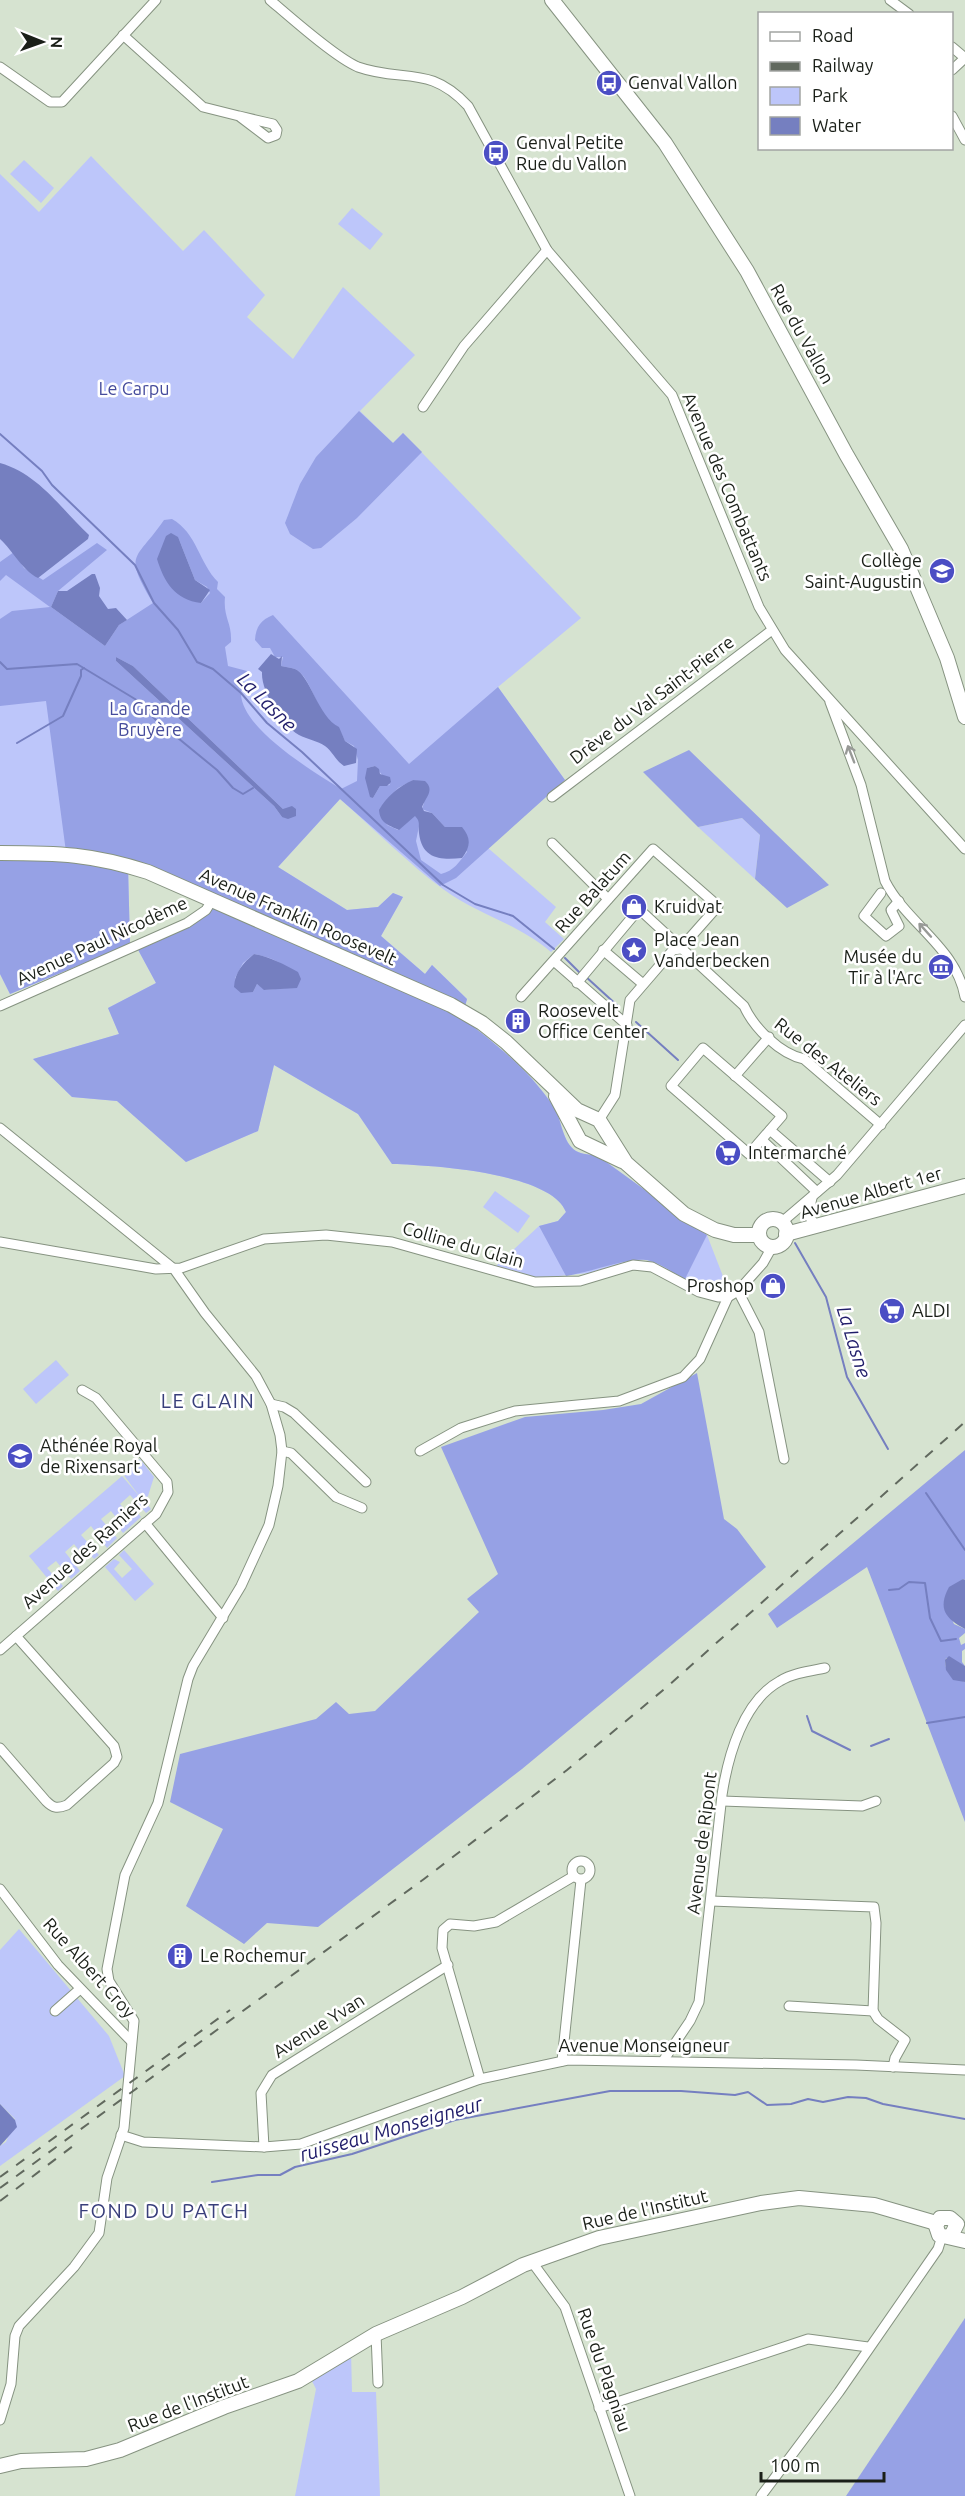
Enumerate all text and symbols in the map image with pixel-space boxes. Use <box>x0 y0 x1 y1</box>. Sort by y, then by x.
north arrow <box>12 12 72 72</box>
legend <box>758 12 953 150</box>
text: Road <box>812 25 854 45</box>
text: N <box>48 36 66 48</box>
text: Railway <box>812 55 874 75</box>
bus stop icon: Genval Vallon <box>594 68 624 98</box>
place label: Genval Vallon <box>628 72 738 92</box>
text: Park <box>812 85 848 105</box>
text: Water <box>812 115 862 135</box>
place label: Genval Petite Rue du Vallon <box>516 132 627 173</box>
bus stop icon: Genval Petite Rue du Vallon <box>481 138 511 168</box>
street label: Rue du Vallon <box>767 280 839 387</box>
park label: Le Carpu <box>98 378 170 398</box>
street label: Avenue des Combattants <box>679 389 777 584</box>
place label: Collège Saint-Augustin <box>805 550 922 591</box>
school or university icon: Collège Saint-Augustin <box>927 556 957 586</box>
street label: Drève du Val Saint-Pierre <box>565 631 737 767</box>
water label: La Lasne <box>233 667 302 736</box>
park label: La Grande Bruyère <box>109 698 191 739</box>
one-way arrow <box>844 746 855 764</box>
street label: Rue Balatum <box>550 846 634 936</box>
street label: Avenue Franklin Roosevelt <box>197 864 400 969</box>
street label: Avenue Paul Nicodème <box>13 892 190 988</box>
shop icon: Kruidvat <box>619 892 649 922</box>
place label: Kruidvat <box>654 896 722 916</box>
one-way arrow <box>918 923 932 938</box>
place label: Place Jean Vanderbecken <box>654 929 770 970</box>
place icon: Place Jean Vanderbecken <box>619 935 649 965</box>
place label: Musée du Tir à l'Arc <box>843 946 922 987</box>
museum icon: Musée du Tir à l'Arc <box>926 952 956 982</box>
place label: Roosevelt Office Center <box>538 1000 648 1041</box>
building icon: Roosevelt Office Center <box>503 1006 533 1036</box>
street label: Rue des Ateliers <box>771 1013 886 1109</box>
supermarket icon: Intermarché <box>713 1138 743 1168</box>
place label: Intermarché <box>748 1142 847 1162</box>
street label: Avenue Albert 1er <box>798 1162 944 1222</box>
street label: Colline du Glain <box>400 1217 526 1271</box>
shop icon: Proshop <box>758 1271 788 1301</box>
place label: Proshop <box>687 1275 754 1295</box>
supermarket icon: ALDI <box>877 1296 907 1326</box>
place label: ALDI <box>912 1300 950 1320</box>
water label: La Lasne <box>833 1303 876 1381</box>
district label: LE GLAIN <box>161 1389 255 1412</box>
place label: Athénée Royal de Rixensart <box>40 1435 158 1476</box>
school or university icon: Athénée Royal de Rixensart <box>5 1441 35 1471</box>
street label: Avenue des Ramiers <box>17 1488 151 1612</box>
street label: Avenue de Ripont <box>682 1771 720 1915</box>
street label: Rue Albert Croy <box>40 1913 140 2022</box>
building icon: Le Rochemur <box>165 1941 195 1971</box>
place label: Le Rochemur <box>200 1945 306 1965</box>
street label: Avenue Yvan <box>269 1989 368 2061</box>
street label: Avenue Monseigneur <box>559 2035 730 2055</box>
water label: ruisseau Monseigneur <box>297 2091 486 2166</box>
street label: Rue de l'Institut <box>580 2185 709 2233</box>
district label: FOND DU PATCH <box>79 2199 249 2222</box>
street label: Rue du Plagniau <box>574 2305 636 2434</box>
street label: Rue de l'Institut <box>124 2371 251 2435</box>
scale bar <box>761 2445 884 2483</box>
text: 100 m <box>770 2455 820 2475</box>

